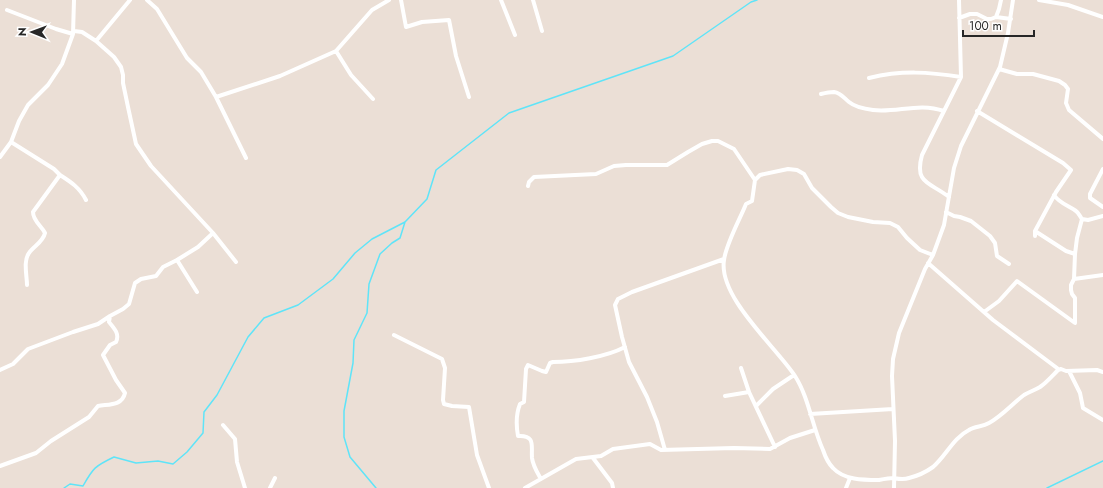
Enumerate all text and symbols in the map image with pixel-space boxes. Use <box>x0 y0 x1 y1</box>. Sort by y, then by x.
north arrow <box>12 12 52 52</box>
scale bar <box>963 12 1034 38</box>
text: 100 m <box>969 17 1002 35</box>
text: N <box>14 27 30 36</box>

